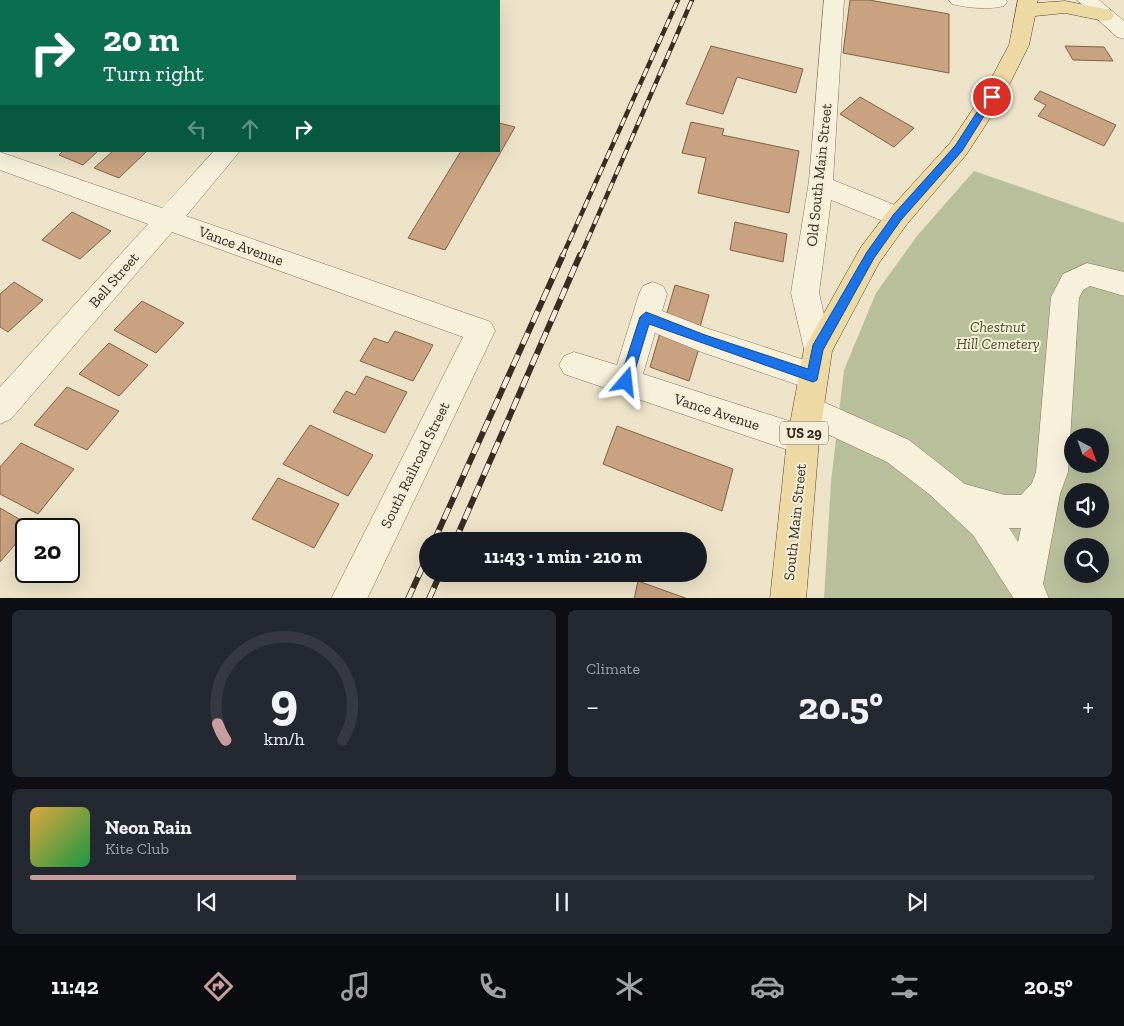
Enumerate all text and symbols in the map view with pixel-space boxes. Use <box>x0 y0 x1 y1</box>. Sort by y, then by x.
text: 20 m <box>103 18 179 60</box>
icon: right <box>20 20 85 85</box>
text: Turn right <box>103 60 204 87</box>
pin <box>971 76 1013 118</box>
icon: arrive <box>978 83 1006 111</box>
street label: Old South Main Street <box>803 102 836 247</box>
icon: left <box>183 115 211 143</box>
icon: ahead <box>236 115 264 143</box>
icon: right <box>289 115 317 143</box>
street label: Vance Avenue <box>195 222 286 270</box>
street label: Bell Street <box>85 248 143 311</box>
park label: Chestnut Hill Cemetery <box>956 318 1040 353</box>
position arrow <box>599 355 651 407</box>
street label: Vance Avenue <box>671 389 762 434</box>
street label: South Railroad Street <box>377 398 454 531</box>
road number: US 29 <box>780 422 828 444</box>
north arrow <box>1064 428 1109 472</box>
map controls <box>1064 428 1109 583</box>
street label: South Main Street <box>780 462 810 581</box>
button: sound <box>1064 483 1109 528</box>
speed limit sign: 20 <box>15 518 80 583</box>
button: search <box>1064 538 1109 583</box>
text: 11:43 · 1 min · 210 m <box>484 545 642 568</box>
text: Climate <box>586 659 640 678</box>
text: 9 <box>270 670 298 732</box>
text: 20.5° <box>798 683 883 729</box>
text: − <box>586 690 599 723</box>
text: + <box>1082 690 1094 723</box>
text: km/h <box>264 728 304 750</box>
text: Neon Rain <box>105 816 192 839</box>
text: Kite Club <box>105 839 169 858</box>
icon: previous <box>193 888 221 916</box>
icon: pause <box>548 888 576 916</box>
icon: next <box>903 888 931 916</box>
icon: directions <box>201 969 236 1004</box>
icon: music <box>338 969 373 1004</box>
icon: phone <box>475 969 510 1004</box>
icon: climate <box>612 969 647 1004</box>
icon: car <box>750 969 785 1004</box>
icon: filters <box>887 969 922 1004</box>
text: 11:42 <box>51 973 99 1000</box>
text: 20.5° <box>1024 973 1073 1000</box>

